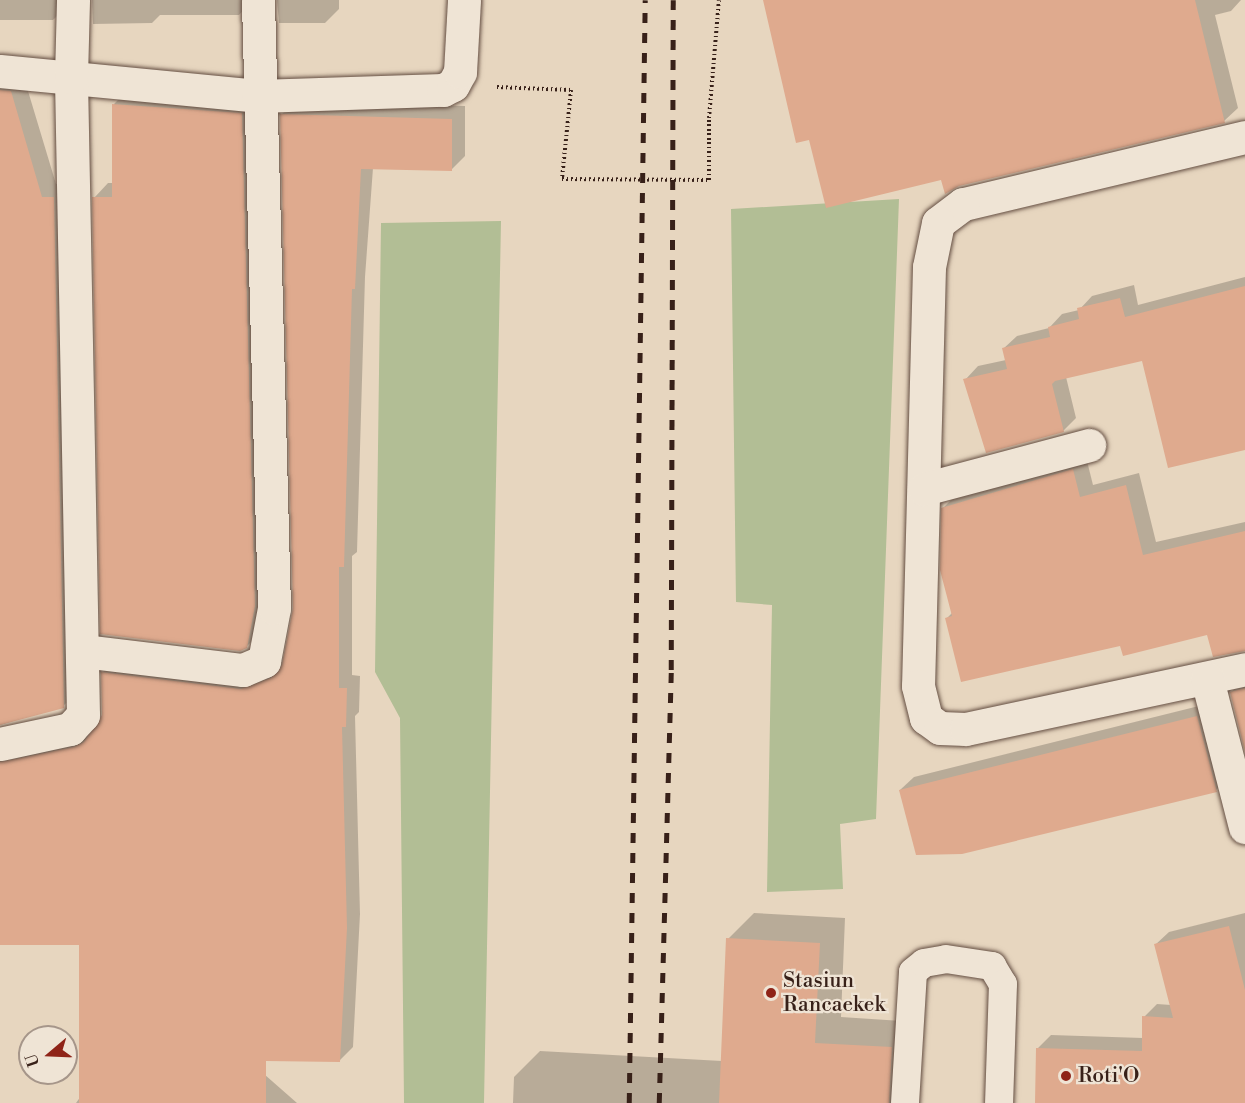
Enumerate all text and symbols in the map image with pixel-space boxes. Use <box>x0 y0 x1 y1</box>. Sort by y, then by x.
place label: Stasiun Rancaekek <box>783 968 885 1018</box>
marker: Stasiun Rancaekek <box>764 986 778 1000</box>
north arrow <box>18 1025 78 1085</box>
text: U <box>21 1051 44 1069</box>
place label: Roti'O <box>1078 1063 1139 1089</box>
marker: Roti'O <box>1059 1069 1073 1083</box>

